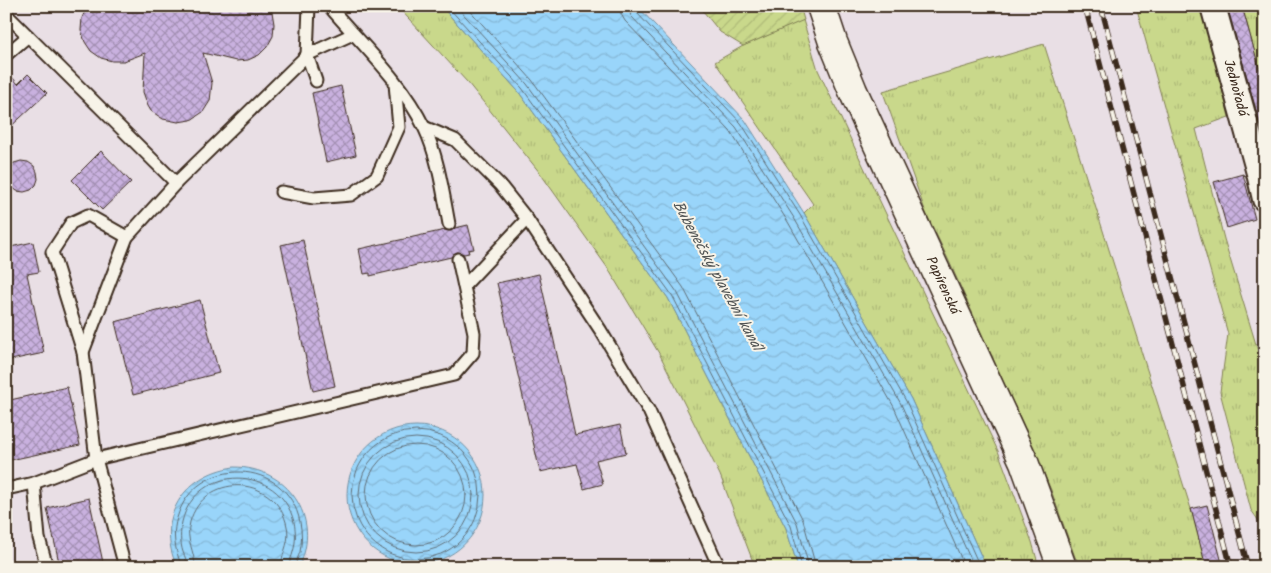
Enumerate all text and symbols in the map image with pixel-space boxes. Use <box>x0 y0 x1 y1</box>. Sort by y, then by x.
street label: Jednořadá <box>1217 57 1254 120</box>
water label: Bubenečský plavební kanál <box>666 196 770 358</box>
street label: Papírenská <box>920 253 966 319</box>

